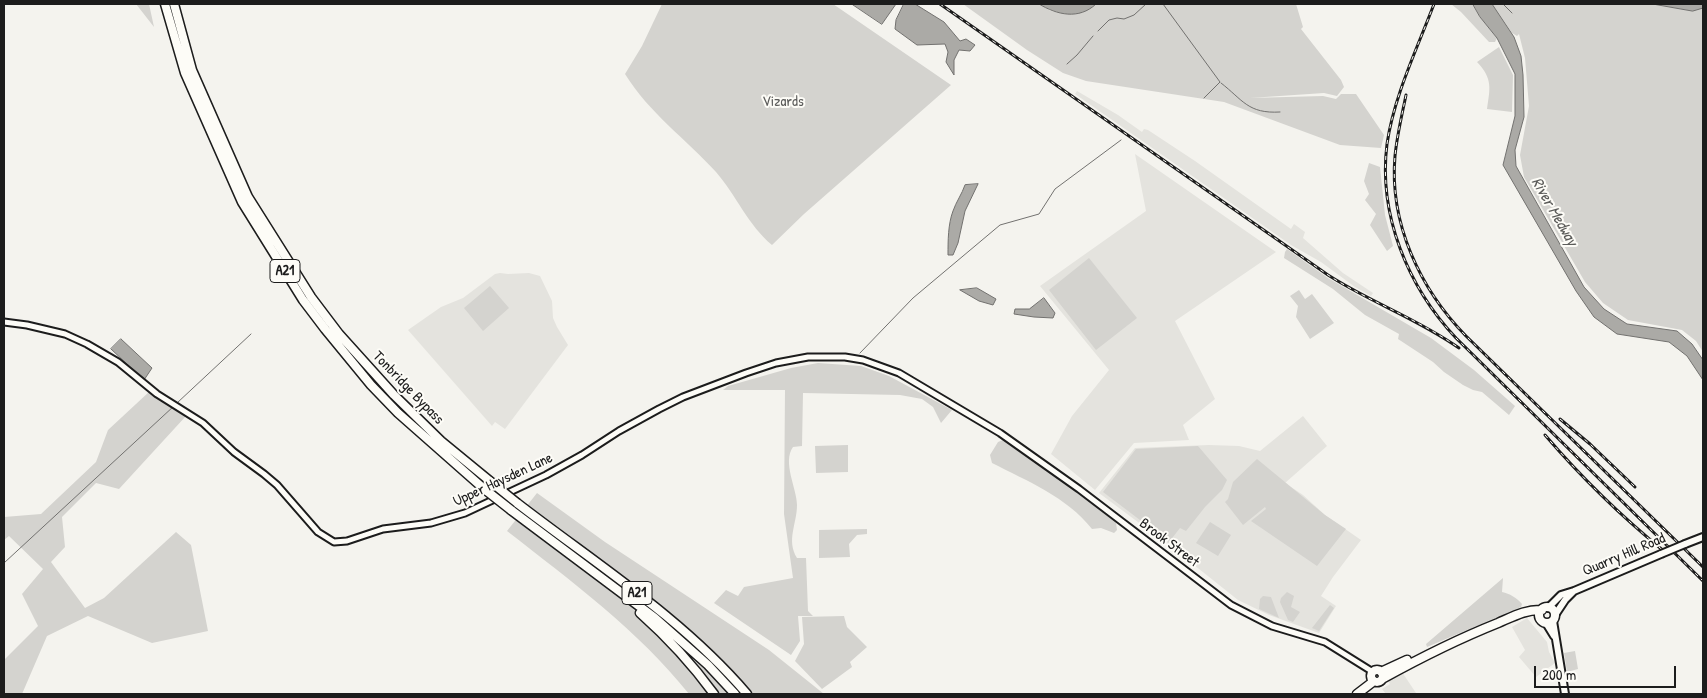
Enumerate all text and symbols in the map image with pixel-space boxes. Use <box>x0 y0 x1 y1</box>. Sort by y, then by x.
park label: Vizards <box>762 93 804 111</box>
water label: River Medway <box>1527 174 1581 250</box>
road number: A21 <box>270 260 300 282</box>
street label: Tonbridge Bypass <box>369 348 447 428</box>
street label: Upper Haysden Lane <box>450 449 556 511</box>
street label: Brook Street <box>1136 515 1202 571</box>
street label: Quarry Hill Road <box>1580 530 1668 580</box>
road number: A21 <box>622 582 652 604</box>
scale bar <box>1537 656 1680 688</box>
text: 200 m <box>1542 664 1576 685</box>

